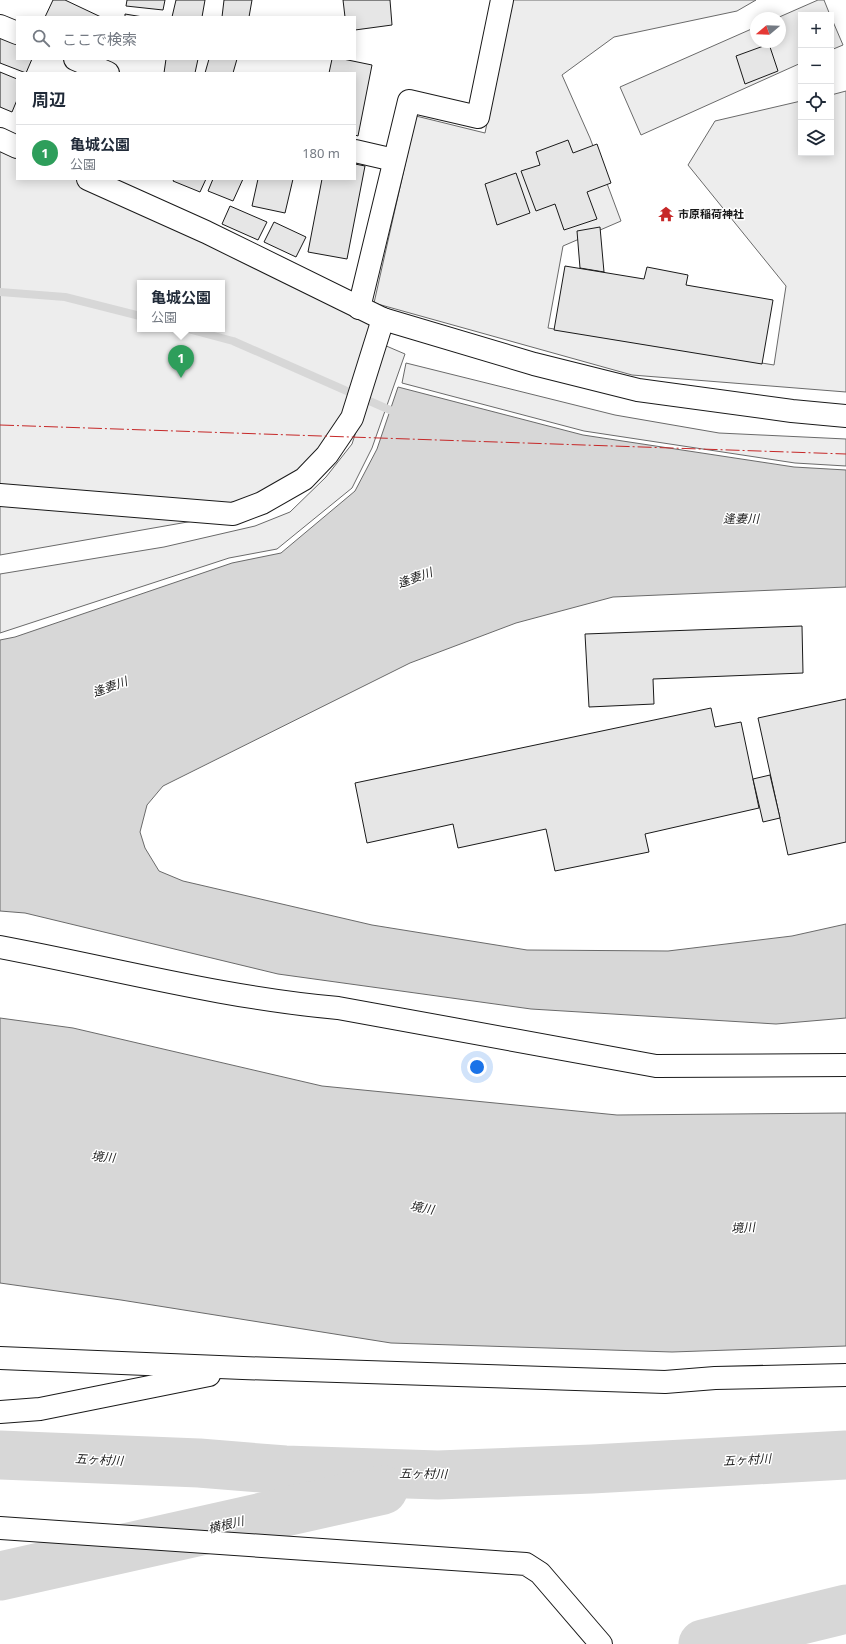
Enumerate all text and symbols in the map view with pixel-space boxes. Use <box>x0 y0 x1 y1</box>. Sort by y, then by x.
north arrow <box>750 12 786 48</box>
map controls <box>798 12 834 156</box>
button: + <box>798 12 834 48</box>
search box <box>16 16 356 60</box>
icon: search <box>30 27 52 49</box>
text: ここで検索 <box>62 29 137 49</box>
button: − <box>798 48 834 84</box>
button: locate <box>798 84 834 120</box>
text: 周辺 <box>32 88 66 111</box>
button: layers <box>798 120 834 156</box>
text: 亀城公園 <box>70 134 130 154</box>
text: 1 <box>41 144 49 162</box>
text: 180 m <box>302 144 340 162</box>
text: 公園 <box>70 155 96 173</box>
temple icon: 市原稲荷神社 <box>657 205 675 223</box>
place label: 市原稲荷神社 <box>678 206 744 221</box>
popup <box>137 280 225 332</box>
text: 亀城公園 <box>151 287 211 307</box>
text: 公園 <box>151 308 177 326</box>
pin: 1 <box>168 345 194 378</box>
water label: 逢妻川 <box>723 510 761 527</box>
water label: 逢妻川 <box>395 563 437 592</box>
water label: 逢妻川 <box>90 672 132 701</box>
your location <box>467 1057 487 1077</box>
water label: 境川 <box>90 1147 118 1166</box>
water label: 境川 <box>409 1197 437 1218</box>
water label: 境川 <box>730 1218 758 1237</box>
water label: 五ヶ村川 <box>75 1450 125 1469</box>
water label: 五ヶ村川 <box>723 1450 773 1469</box>
water label: 五ヶ村川 <box>399 1465 449 1482</box>
water label: 横根川 <box>206 1512 247 1537</box>

